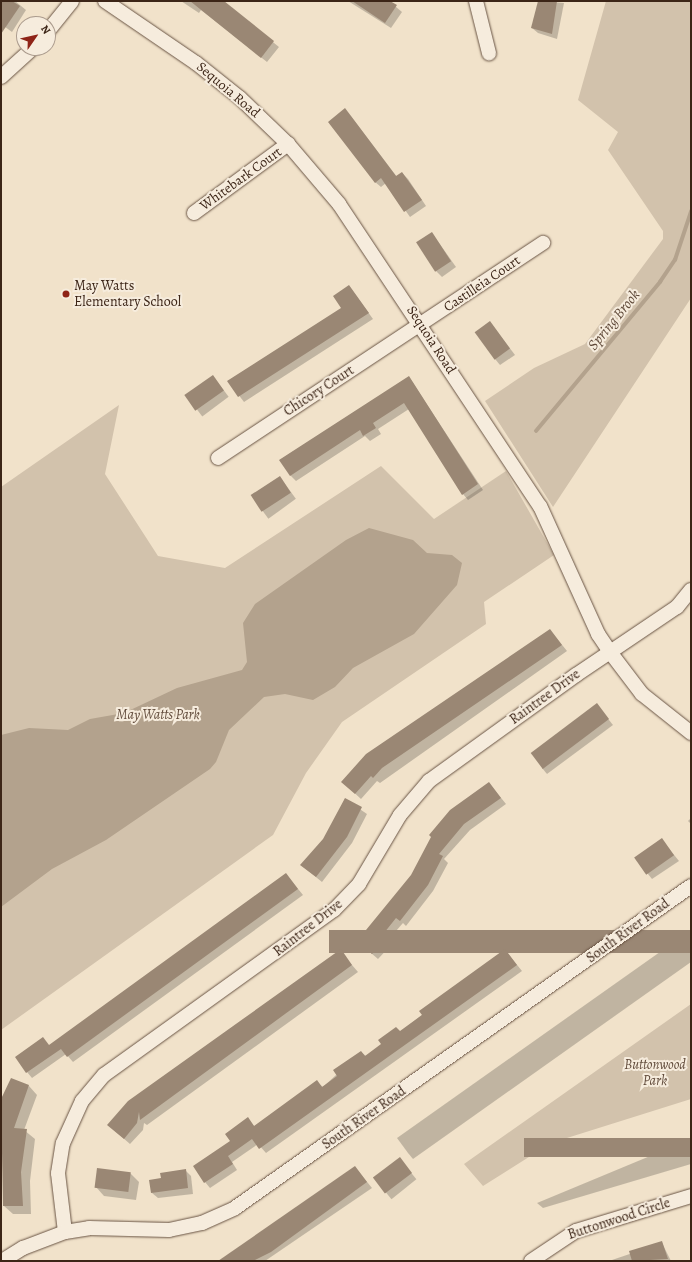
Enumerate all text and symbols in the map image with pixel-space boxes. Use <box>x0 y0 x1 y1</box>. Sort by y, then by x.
north arrow <box>16 16 56 56</box>
text: N <box>37 22 54 37</box>
street label: Sequoia Road <box>193 59 263 121</box>
street label: Whitebark Court <box>197 144 285 214</box>
street label: Castilleia Court <box>440 252 524 316</box>
place label: May Watts Elementary School <box>74 278 181 310</box>
water label: Spring Brook <box>584 286 644 354</box>
marker: May Watts Elementary School <box>61 289 71 299</box>
street label: Sequoia Road <box>403 303 459 377</box>
street label: Chicory Court <box>281 362 357 420</box>
street label: Raintree Drive <box>506 666 584 728</box>
park label: May Watts Park <box>116 707 200 723</box>
street label: South River Road <box>583 895 673 967</box>
street label: Raintree Drive <box>270 896 346 960</box>
park label: Buttonwood Park <box>624 1057 686 1090</box>
street label: South River Road <box>319 1083 409 1153</box>
street label: Buttonwood Circle <box>566 1195 672 1243</box>

